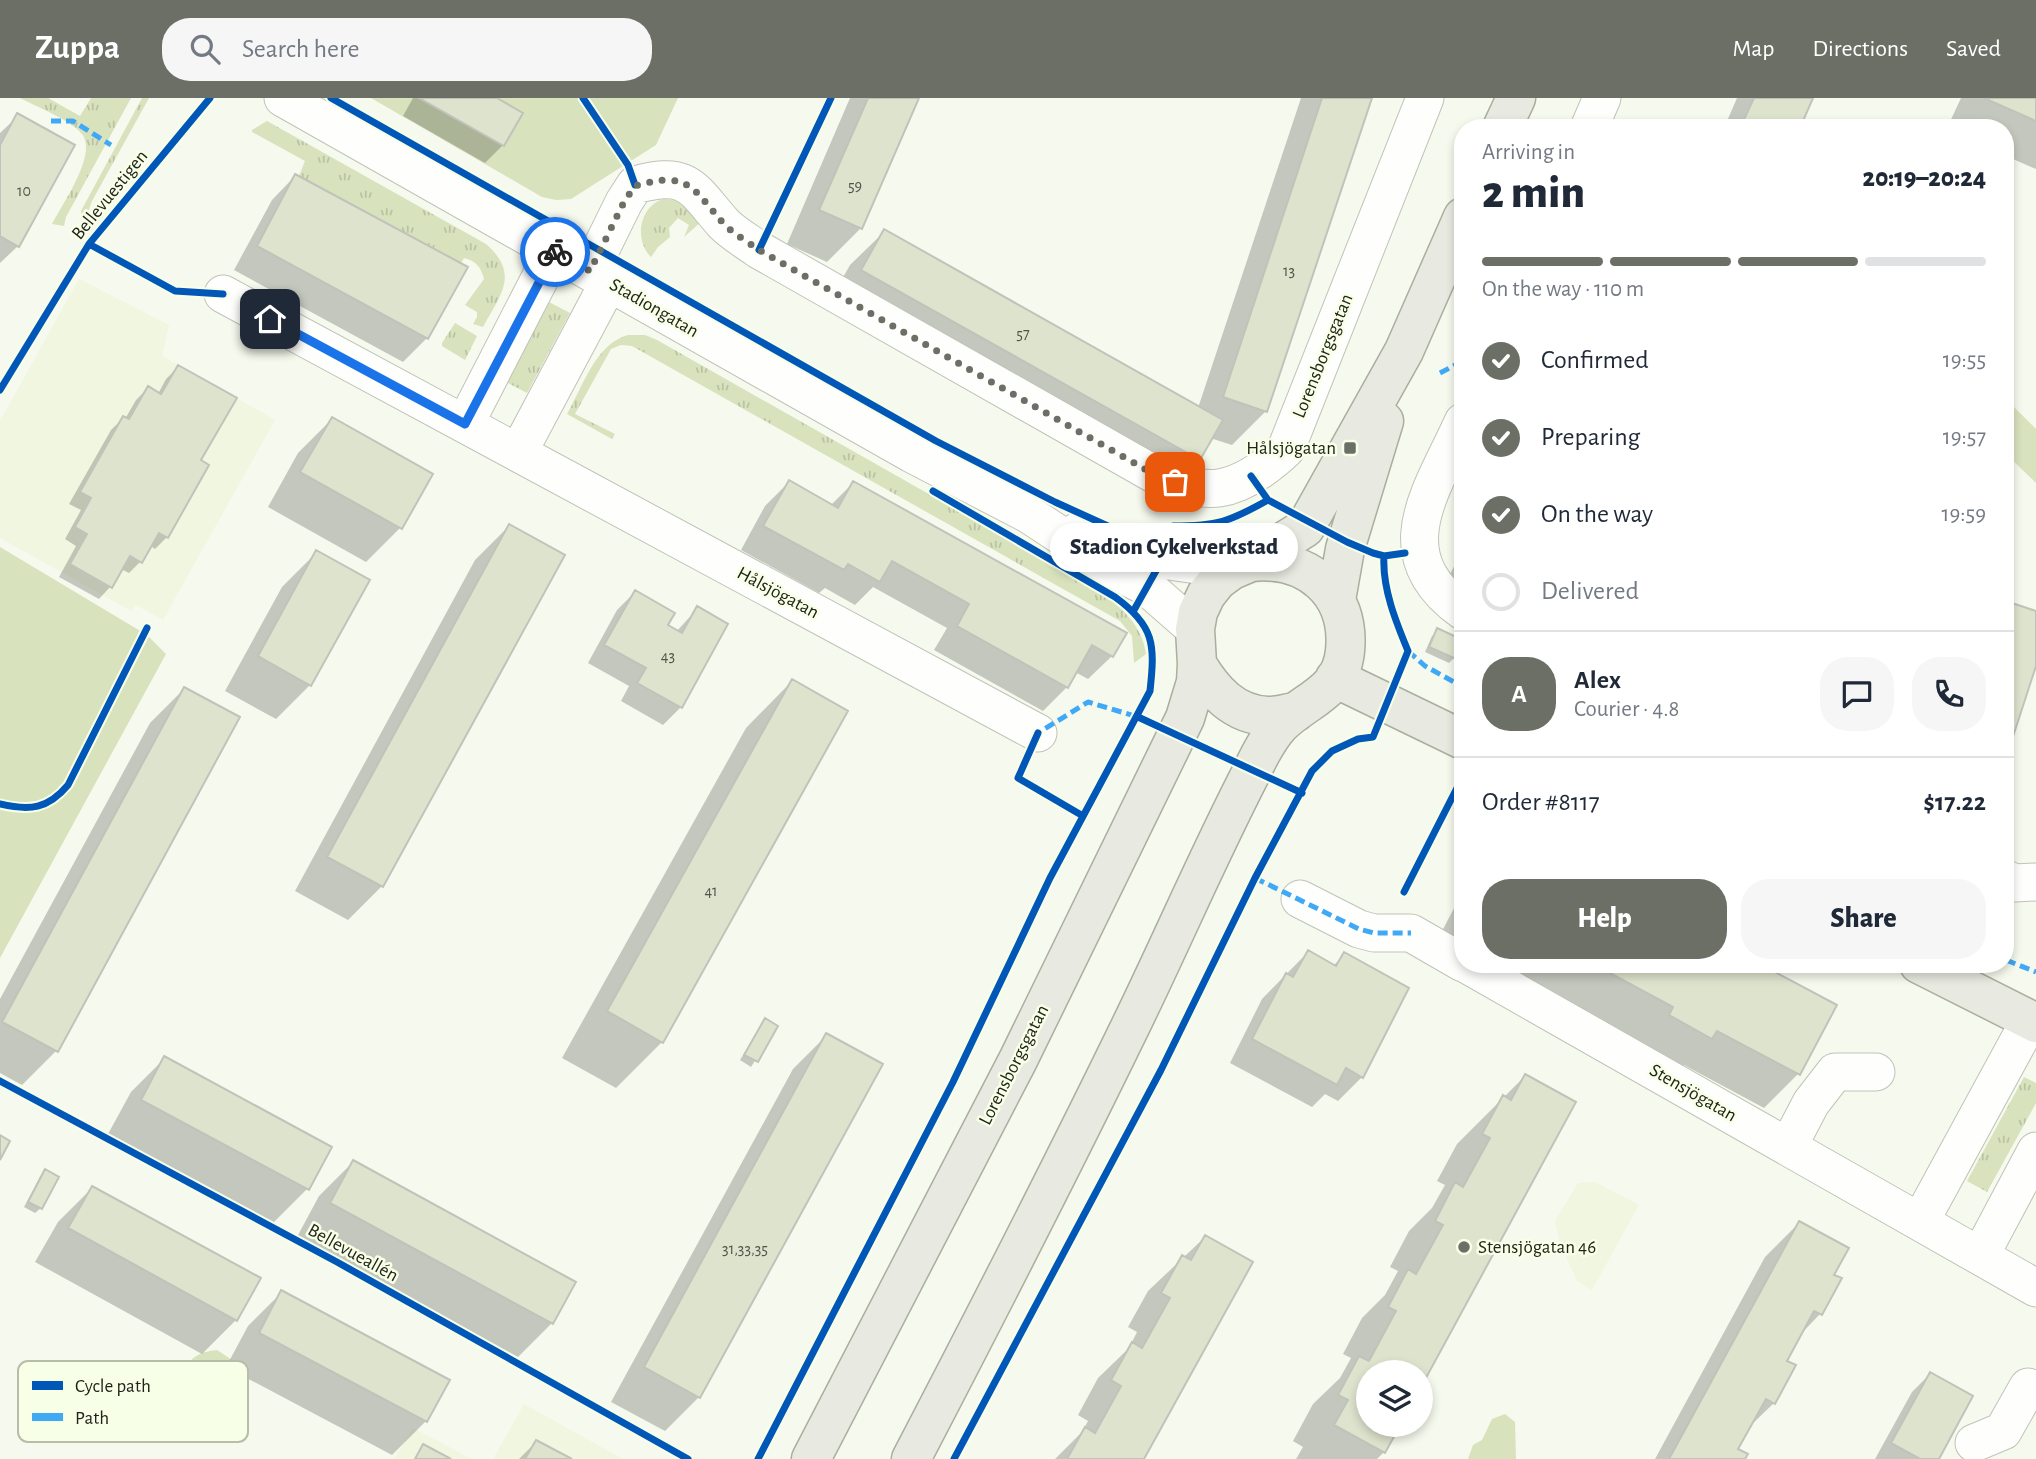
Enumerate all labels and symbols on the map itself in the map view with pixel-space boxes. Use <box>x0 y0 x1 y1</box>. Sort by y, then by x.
street label: Bellevuestigen <box>68 147 152 243</box>
house number: 59 <box>848 178 862 194</box>
house number: 10 <box>17 183 31 199</box>
courier <box>520 217 590 287</box>
house number: 13 <box>1283 263 1295 279</box>
street label: Stadiongatan <box>606 275 702 341</box>
pin <box>240 289 300 349</box>
street label: Lorensborgsgatan <box>1289 291 1357 421</box>
house number: 57 <box>1016 326 1030 342</box>
place label: Hålsjögatan <box>1246 439 1336 458</box>
marker: Hålsjögatan <box>1342 440 1358 456</box>
pin <box>1145 452 1205 512</box>
callout: Stadion Cykelverkstad <box>1051 524 1299 573</box>
street label: Hålsjögatan <box>734 564 822 622</box>
house number: 43 <box>661 648 675 664</box>
house number: 41 <box>704 883 718 899</box>
street label: Lorensborgsgatan <box>976 1002 1052 1128</box>
street label: Stensjögatan <box>1646 1061 1740 1125</box>
street label: Bellevueallén <box>305 1220 401 1286</box>
place label: Stensjögatan 46 <box>1478 1238 1596 1257</box>
marker: Stensjögatan 46 <box>1456 1239 1472 1255</box>
house number: 31,33,35 <box>722 1241 768 1257</box>
legend <box>18 1361 248 1442</box>
text: Cycle path <box>75 1377 151 1396</box>
text: Path <box>75 1409 109 1428</box>

